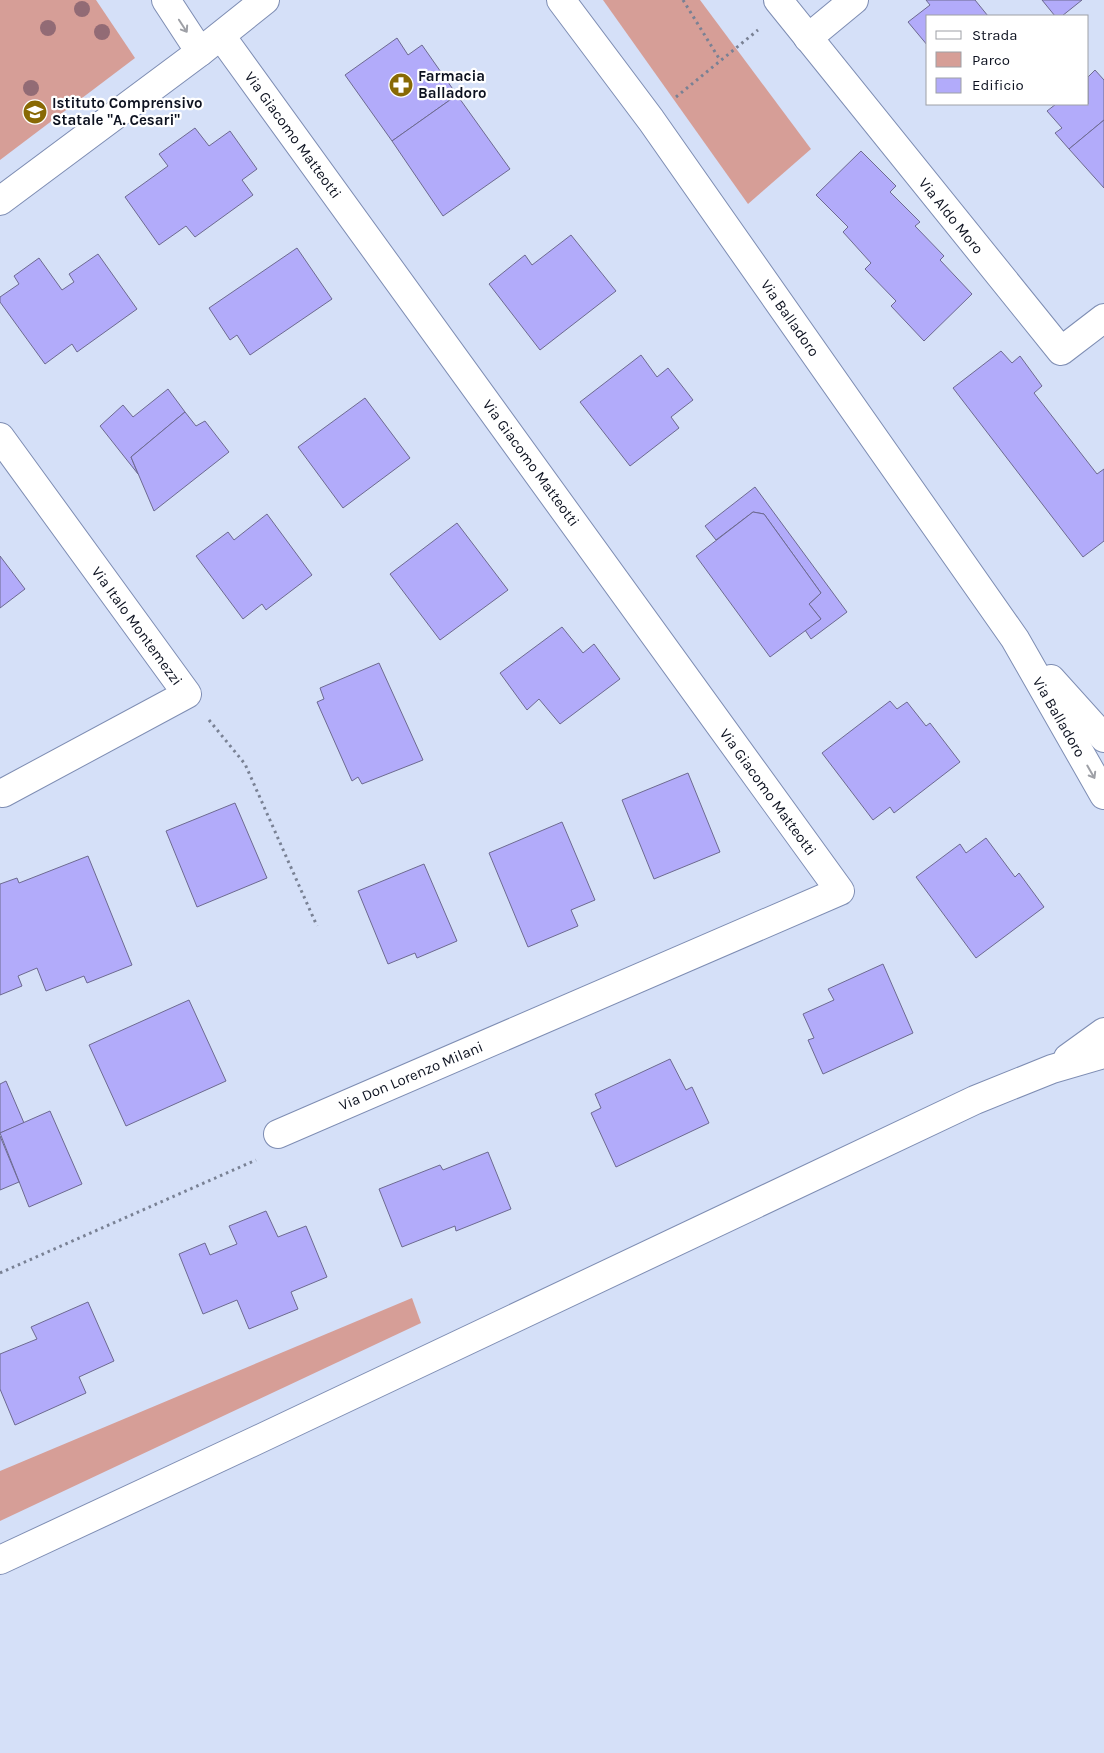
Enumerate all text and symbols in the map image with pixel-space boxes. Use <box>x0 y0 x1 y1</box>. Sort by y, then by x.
legend <box>926 15 1089 105</box>
one-way arrow <box>178 19 188 33</box>
text: Strada <box>972 26 1018 44</box>
text: Parco <box>972 51 1010 69</box>
place label: Farmacia Balladoro <box>418 67 486 102</box>
street label: Via Giacomo Matteotti <box>241 68 345 202</box>
pharmacy icon: Farmacia Balladoro <box>388 72 414 98</box>
text: Edificio <box>972 76 1024 94</box>
place label: Istituto Comprensivo Statale "A. Cesari" <box>52 94 203 129</box>
school or university icon: Istituto Comprensivo Statale "A. Cesari" <box>22 99 48 125</box>
street label: Via Aldo Moro <box>915 174 987 258</box>
street label: Via Balladoro <box>757 276 823 360</box>
street label: Via Giacomo Matteotti <box>479 396 583 530</box>
street label: Via Italo Montemezzi <box>88 563 186 689</box>
street label: Via Balladoro <box>1029 674 1089 760</box>
street label: Via Giacomo Matteotti <box>716 725 820 859</box>
one-way arrow <box>1086 765 1096 780</box>
street label: Via Don Lorenzo Milani <box>336 1037 486 1115</box>

